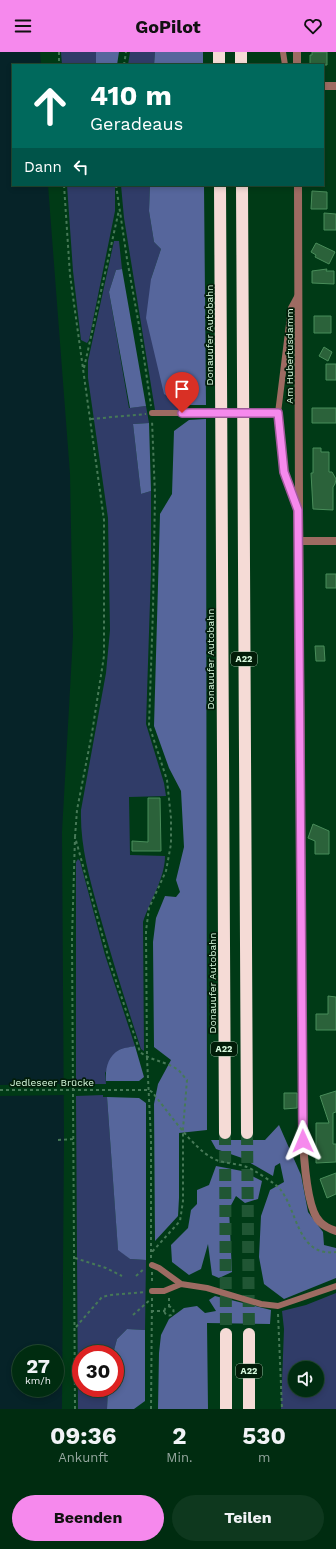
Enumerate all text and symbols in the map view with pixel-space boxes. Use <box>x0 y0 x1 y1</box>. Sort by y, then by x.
icon: menu <box>12 15 34 37</box>
icon: heart <box>302 15 324 37</box>
text: GoPilot <box>135 16 201 37</box>
text: 410 m <box>90 79 172 112</box>
icon: ahead <box>24 80 76 132</box>
text: Geradeaus <box>90 113 183 134</box>
icon: left <box>70 156 92 178</box>
text: Dann <box>24 158 62 176</box>
street label: Donauufer Autobahn <box>204 285 215 386</box>
street label: Am Hubertusdamm <box>284 308 295 404</box>
pin <box>165 372 199 413</box>
icon: arrive <box>171 378 193 400</box>
street label: Donauufer Autobahn <box>205 609 216 710</box>
road number: A22 <box>231 652 257 666</box>
street label: Donauufer Autobahn <box>207 933 218 1034</box>
road number: A22 <box>211 1042 237 1056</box>
street label: Jedleseer Brücke <box>10 1077 94 1088</box>
position arrow <box>282 1120 324 1162</box>
speed limit sign: 30 <box>72 1345 124 1397</box>
text: 27 <box>26 1354 50 1378</box>
map controls <box>288 1361 324 1397</box>
button: sound <box>288 1361 324 1397</box>
road number: A22 <box>236 1364 262 1378</box>
text: km/h <box>25 1375 51 1386</box>
text: 09:36 <box>50 1422 116 1450</box>
text: 2 <box>172 1422 187 1450</box>
text: 530 <box>242 1422 286 1450</box>
text: Ankunft <box>58 1450 108 1465</box>
text: Min. <box>166 1450 192 1465</box>
text: m <box>258 1450 270 1465</box>
button: Beenden <box>12 1495 164 1541</box>
button: Teilen <box>172 1495 324 1541</box>

